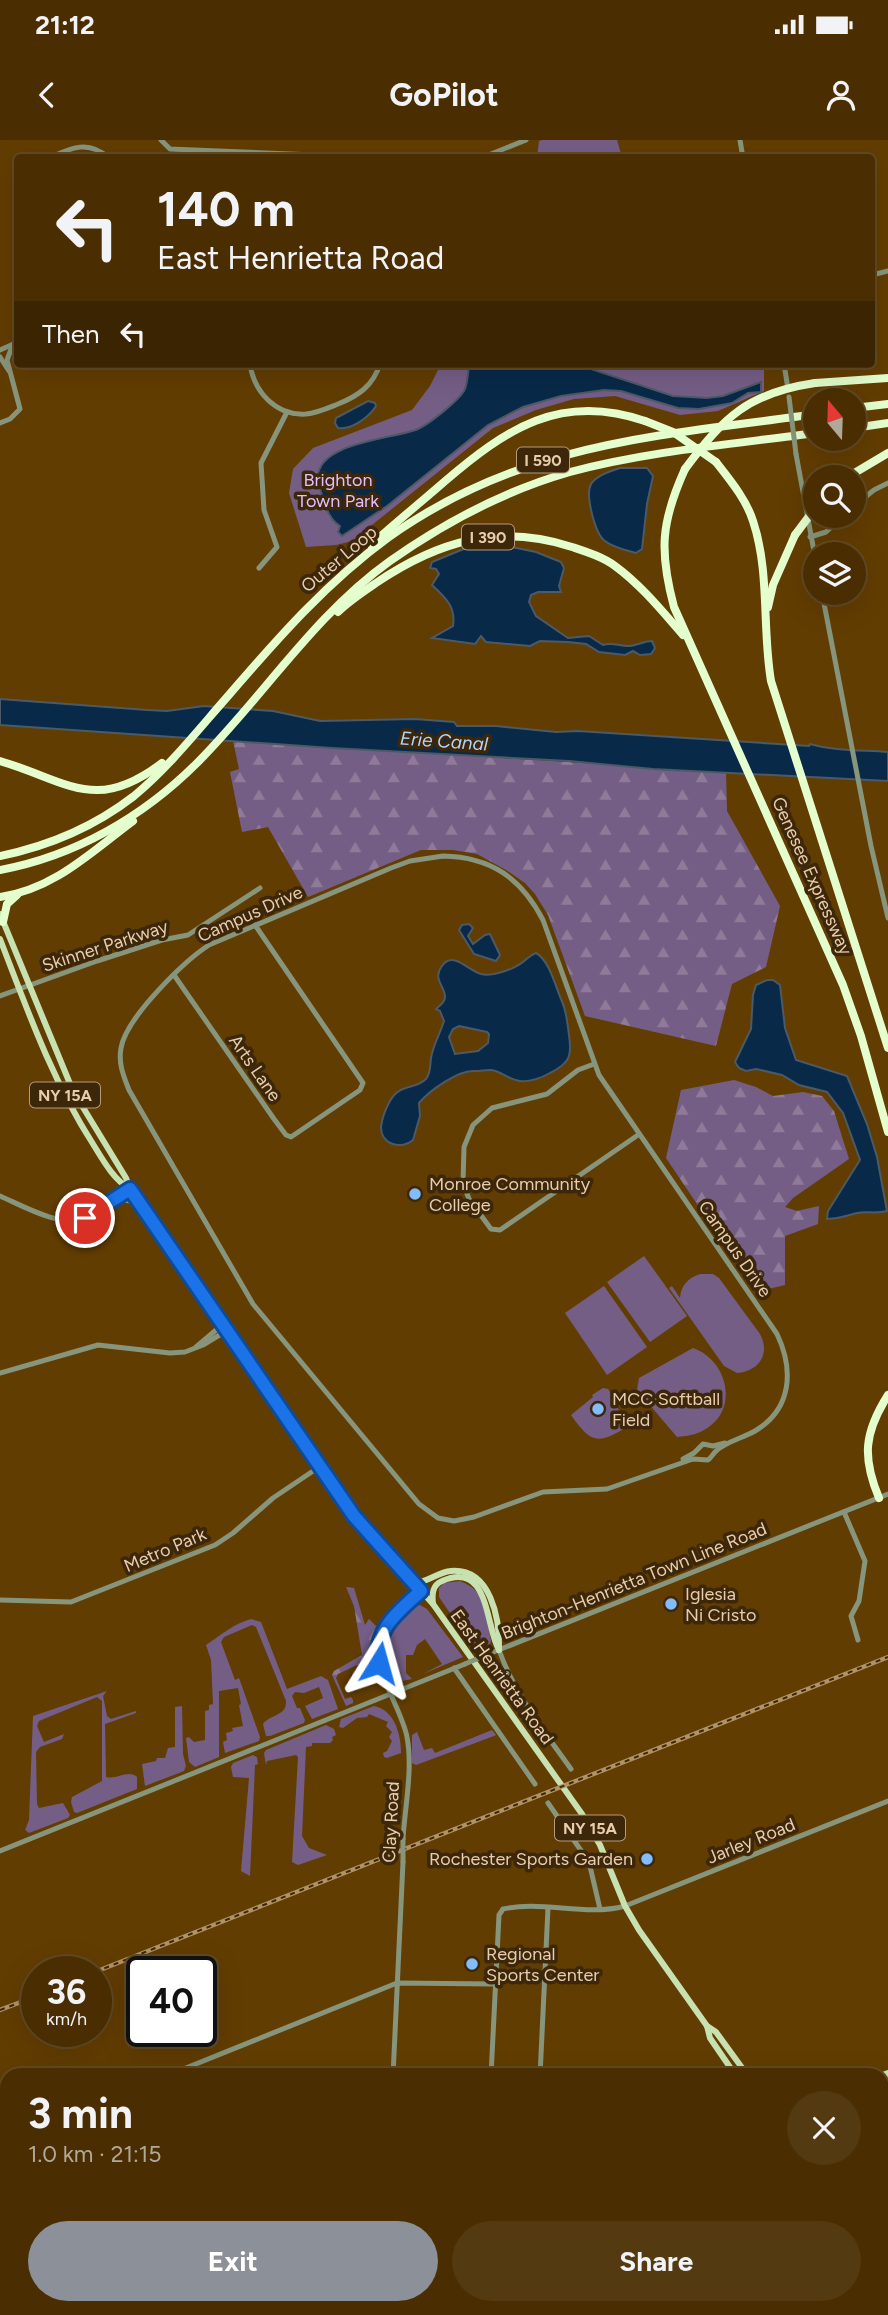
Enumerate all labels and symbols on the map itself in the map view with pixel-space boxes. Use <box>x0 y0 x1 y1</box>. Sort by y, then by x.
north arrow <box>803 388 866 452</box>
road number: I 590 <box>517 448 569 472</box>
park label: Brighton Town Park <box>297 469 379 512</box>
street label: Outer Loop <box>297 521 381 597</box>
road number: I 390 <box>462 524 514 550</box>
water label: Erie Canal <box>399 726 490 756</box>
street label: Genesee Expressway <box>767 794 857 959</box>
street label: Campus Drive <box>194 881 306 947</box>
street label: Skinner Parkway <box>39 915 171 977</box>
street label: Arts Lane <box>224 1030 286 1106</box>
road number: NY 15A <box>30 1082 100 1107</box>
place label: Monroe Community College <box>429 1173 591 1216</box>
marker: Monroe Community College <box>407 1186 423 1202</box>
pin <box>55 1188 115 1248</box>
street label: Campus Drive <box>694 1197 776 1302</box>
place label: MCC Softball Field <box>612 1388 720 1431</box>
marker: MCC Softball Field <box>590 1401 606 1417</box>
street label: Brighton-Henrietta Town Line Road <box>498 1518 770 1644</box>
street label: Metro Park <box>121 1523 210 1577</box>
place label: Iglesia Ni Cristo <box>685 1583 756 1626</box>
marker: Iglesia Ni Cristo <box>663 1596 679 1612</box>
street label: East Henrietta Road <box>446 1605 558 1749</box>
position arrow <box>342 1626 416 1700</box>
street label: Clay Road <box>378 1781 404 1863</box>
street label: Jarley Road <box>704 1813 798 1869</box>
road number: NY 15A <box>555 1816 625 1840</box>
place label: Rochester Sports Garden <box>429 1848 633 1870</box>
marker: Rochester Sports Garden <box>639 1851 655 1867</box>
place label: Regional Sports Center <box>486 1943 599 1986</box>
speed limit sign: 40 <box>126 1956 217 2047</box>
marker: Regional Sports Center <box>464 1956 480 1972</box>

